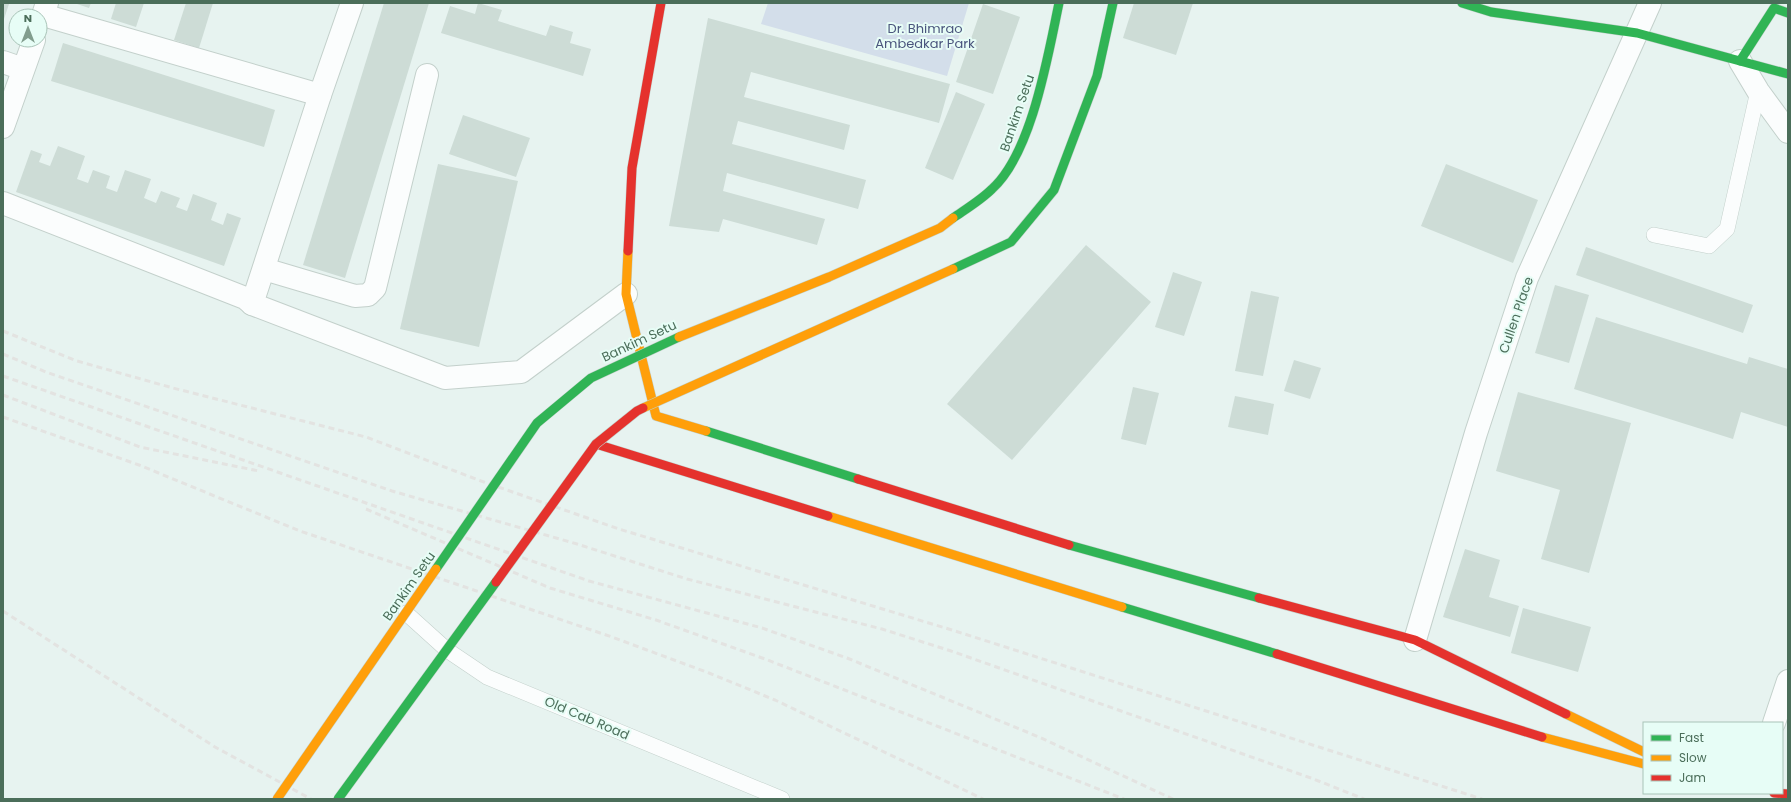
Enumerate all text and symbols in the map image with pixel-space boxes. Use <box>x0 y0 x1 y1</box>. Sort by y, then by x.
north arrow <box>8 8 48 48</box>
text: N <box>24 10 32 26</box>
park label: Dr. Bhimrao Ambedkar Park <box>875 19 975 53</box>
street label: Bankim Setu <box>995 72 1039 154</box>
street label: Cullen Place <box>1494 274 1538 356</box>
street label: Bankim Setu <box>598 315 680 367</box>
street label: Bankim Setu <box>378 548 440 624</box>
street label: Old Cab Road <box>542 692 632 744</box>
legend <box>1643 722 1783 794</box>
text: Fast <box>1679 729 1704 746</box>
text: Slow <box>1679 749 1707 766</box>
text: Jam <box>1679 769 1706 786</box>

